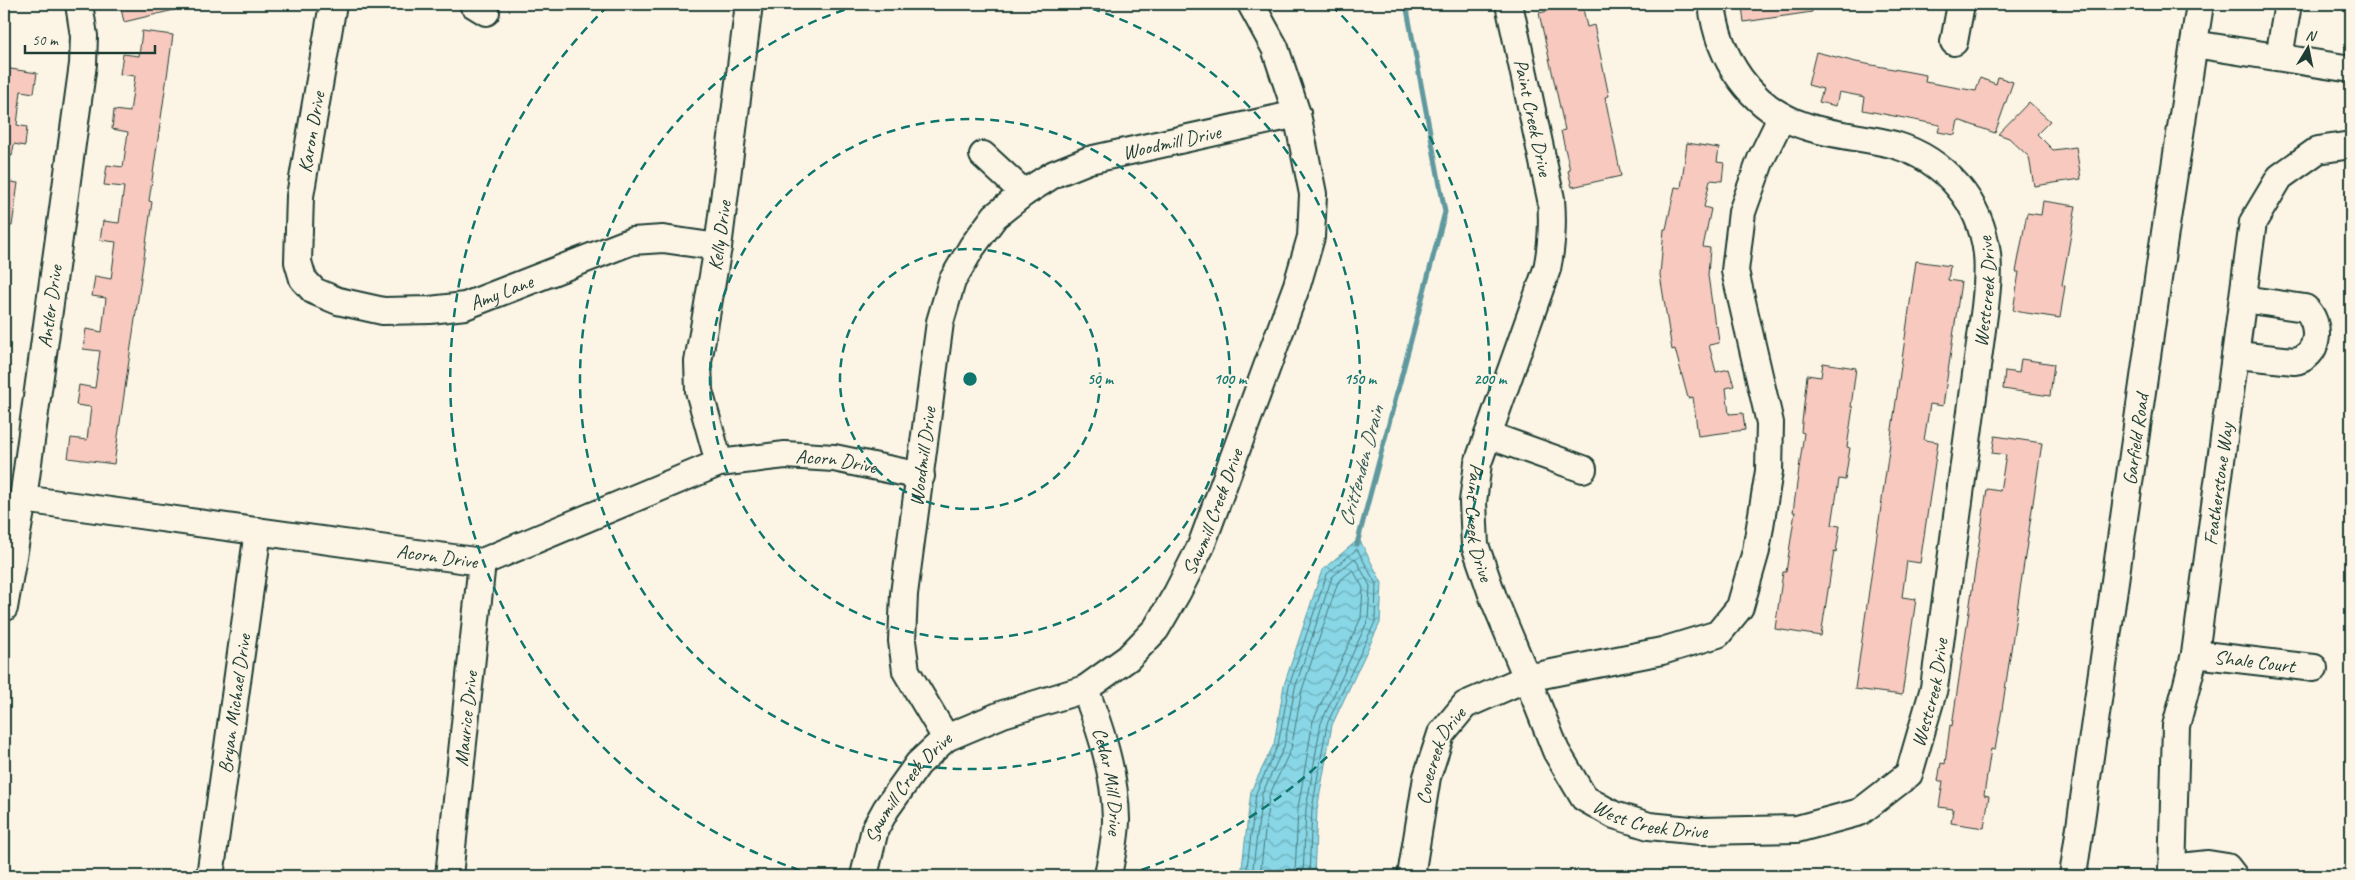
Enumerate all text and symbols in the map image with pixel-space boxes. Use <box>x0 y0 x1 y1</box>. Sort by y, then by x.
scale bar <box>25 22 155 54</box>
north arrow <box>2282 22 2332 72</box>
text: N <box>2304 27 2318 45</box>
text: 50 m <box>32 31 59 50</box>
street label: Paint Creek Drive <box>1508 57 1558 180</box>
street label: Karon Drive <box>292 88 331 174</box>
street label: Woodmill Drive <box>1120 119 1224 165</box>
street label: Kelly Drive <box>702 198 737 272</box>
street label: Westcreek Drive <box>1968 233 2001 348</box>
street label: Antler Drive <box>32 262 68 349</box>
street label: Amy Lane <box>466 268 538 316</box>
centre of rings <box>961 370 979 388</box>
text: 50 m <box>1087 370 1114 389</box>
text: 100 m <box>1214 370 1248 389</box>
text: 150 m <box>1344 370 1378 389</box>
text: 200 m <box>1474 370 1508 389</box>
street label: Garfield Road <box>2117 389 2155 487</box>
water label: Crittenden Drain <box>1332 401 1390 529</box>
street label: Woodmill Drive <box>904 404 942 508</box>
street label: Featherstone Way <box>2198 419 2239 547</box>
street label: Acorn Drive <box>795 444 880 480</box>
street label: Sawmill Creek Drive <box>1176 444 1249 579</box>
street label: Paint Creek Drive <box>1460 462 1499 586</box>
street label: Acorn Drive <box>395 538 480 574</box>
street label: Bryan Michael Drive <box>212 631 257 775</box>
street label: Westcreek Drive <box>1906 636 1954 750</box>
street label: Shale Court <box>2213 644 2298 679</box>
street label: Maurice Drive <box>449 669 484 768</box>
street label: Covecreek Drive <box>1411 701 1472 806</box>
street label: Cedar Mill Drive <box>1087 724 1128 838</box>
street label: Sawmill Creek Drive <box>860 726 958 846</box>
street label: West Creek Drive <box>1588 794 1709 844</box>

